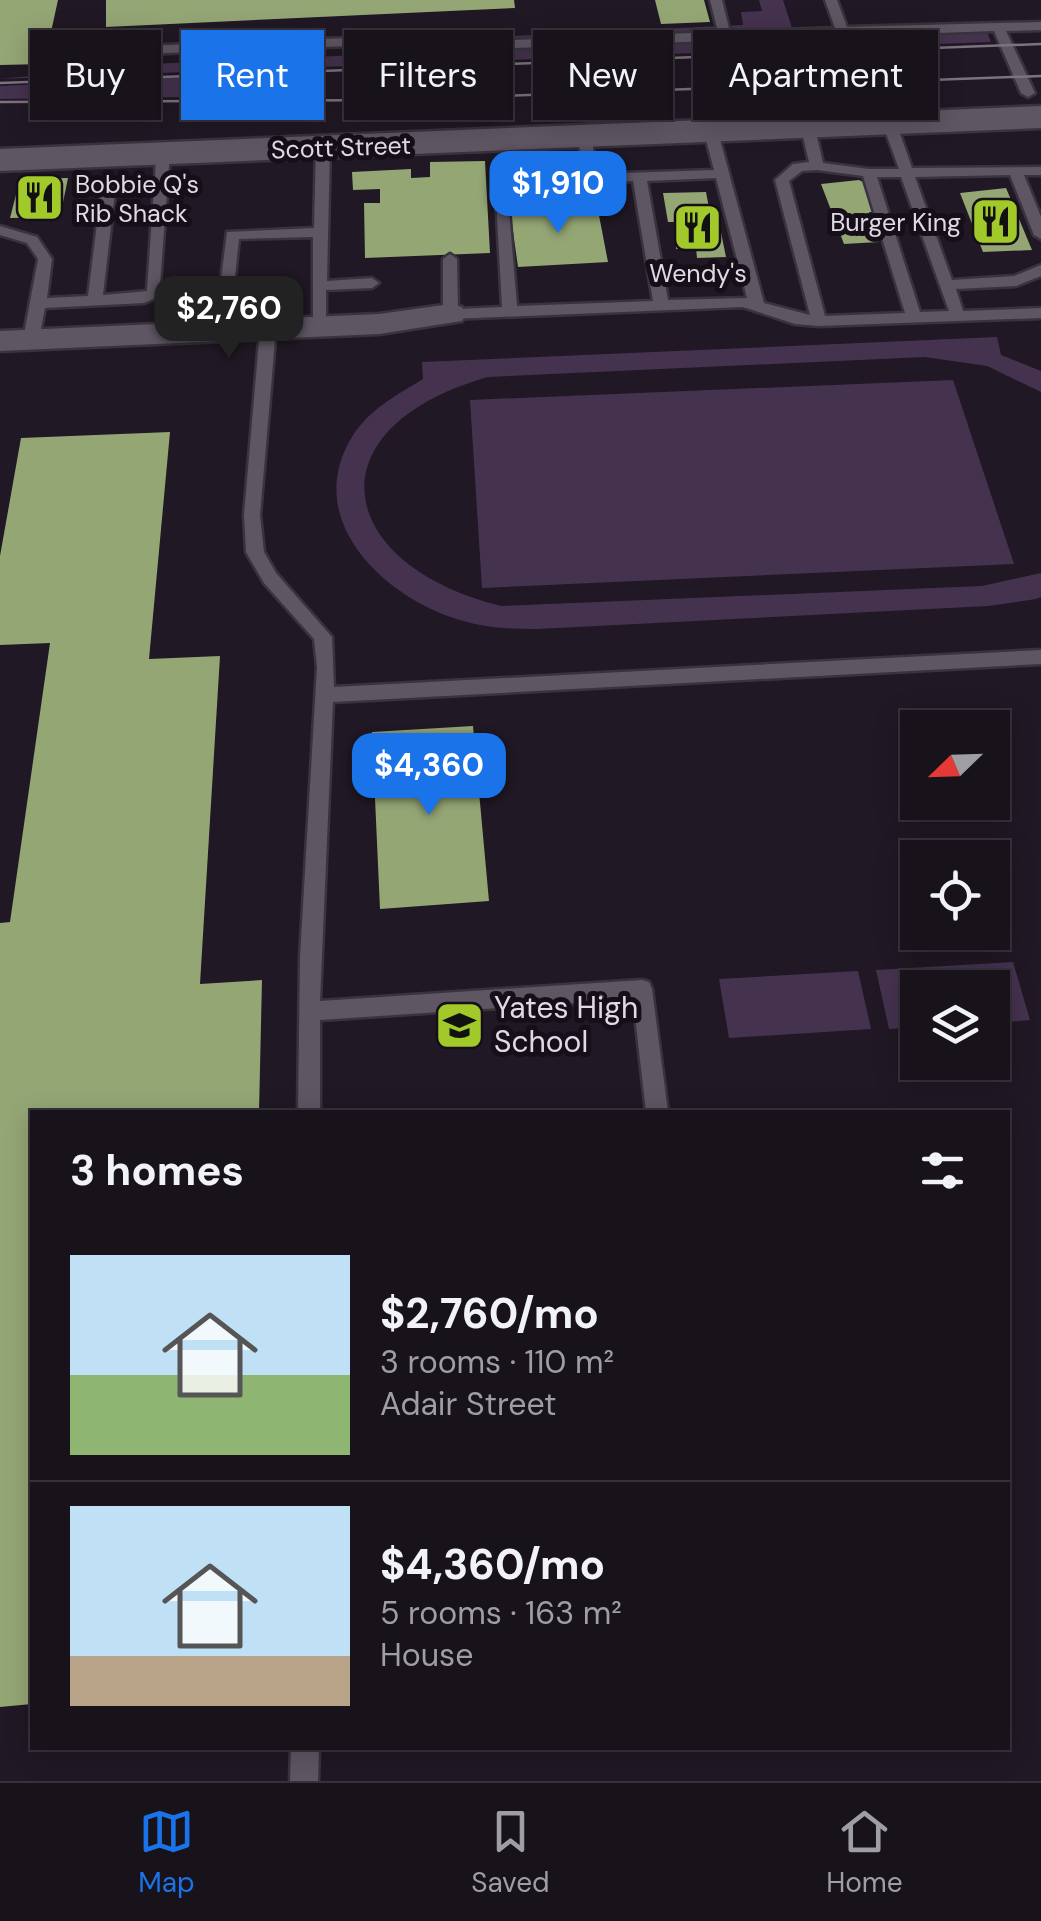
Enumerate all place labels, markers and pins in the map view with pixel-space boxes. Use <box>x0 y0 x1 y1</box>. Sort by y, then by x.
pin: $1,910 <box>477 151 639 236</box>
place label: Bobbie Q's Rib Shack <box>75 168 199 230</box>
restaurant icon: Bobbie Q's Rib Shack <box>14 172 66 224</box>
restaurant icon: Burger King <box>970 196 1022 248</box>
restaurant icon: Wendy's <box>672 201 724 253</box>
place label: Burger King <box>830 206 961 239</box>
place label: Wendy's <box>649 257 747 290</box>
pin: $2,760 <box>148 276 310 361</box>
pin: $4,360 <box>348 733 510 818</box>
place label: Yates High School <box>494 988 638 1061</box>
school or university icon: Yates High School <box>433 999 485 1051</box>

